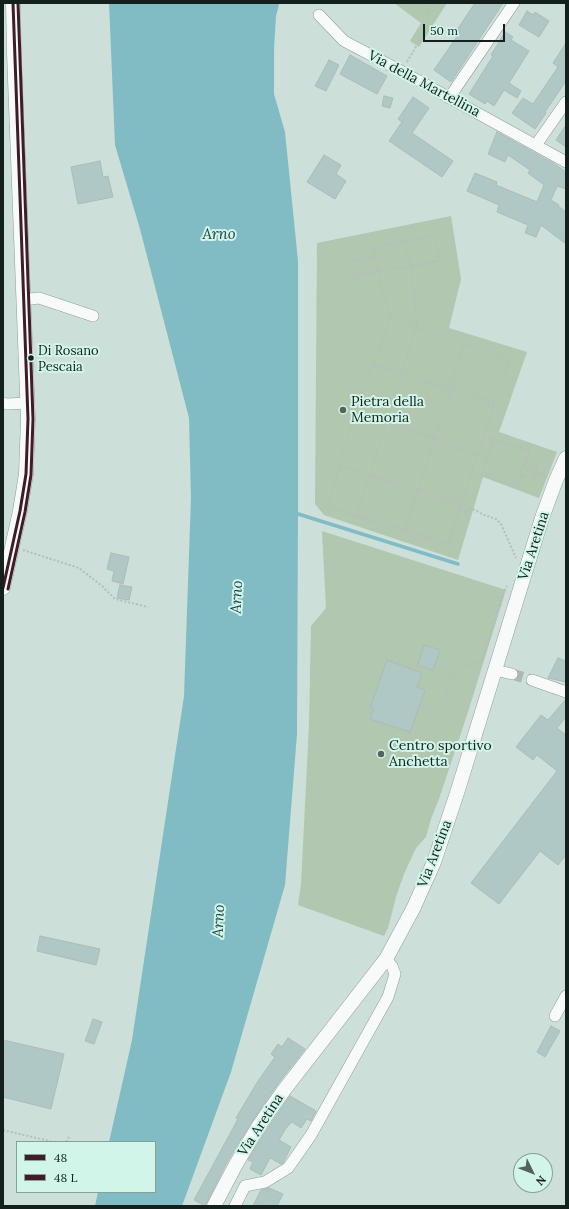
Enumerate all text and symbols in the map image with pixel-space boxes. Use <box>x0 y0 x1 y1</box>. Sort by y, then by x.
scale bar <box>425 16 507 42</box>
text: 50 m <box>430 23 458 38</box>
street label: Via della Martellina <box>365 47 483 121</box>
water label: Arno <box>202 226 236 244</box>
place label: Di Rosano Pescaia <box>38 343 99 374</box>
marker: Di Rosano Pescaia <box>26 353 36 363</box>
place label: Pietra della Memoria <box>351 394 424 426</box>
marker: Pietra della Memoria <box>338 405 348 415</box>
street label: Via Aretina <box>515 510 553 582</box>
water label: Arno <box>227 580 247 614</box>
place label: Centro sportivo Anchetta <box>389 738 492 770</box>
marker: Centro sportivo Anchetta <box>376 749 386 759</box>
street label: Via Aretina <box>414 818 456 890</box>
water label: Arno <box>209 904 229 938</box>
street label: Via Aretina <box>235 1091 287 1159</box>
legend <box>16 1141 156 1193</box>
text: 48 <box>54 1150 67 1165</box>
north arrow <box>513 1153 553 1193</box>
text: 48 L <box>54 1170 77 1185</box>
text: N <box>533 1173 549 1188</box>

